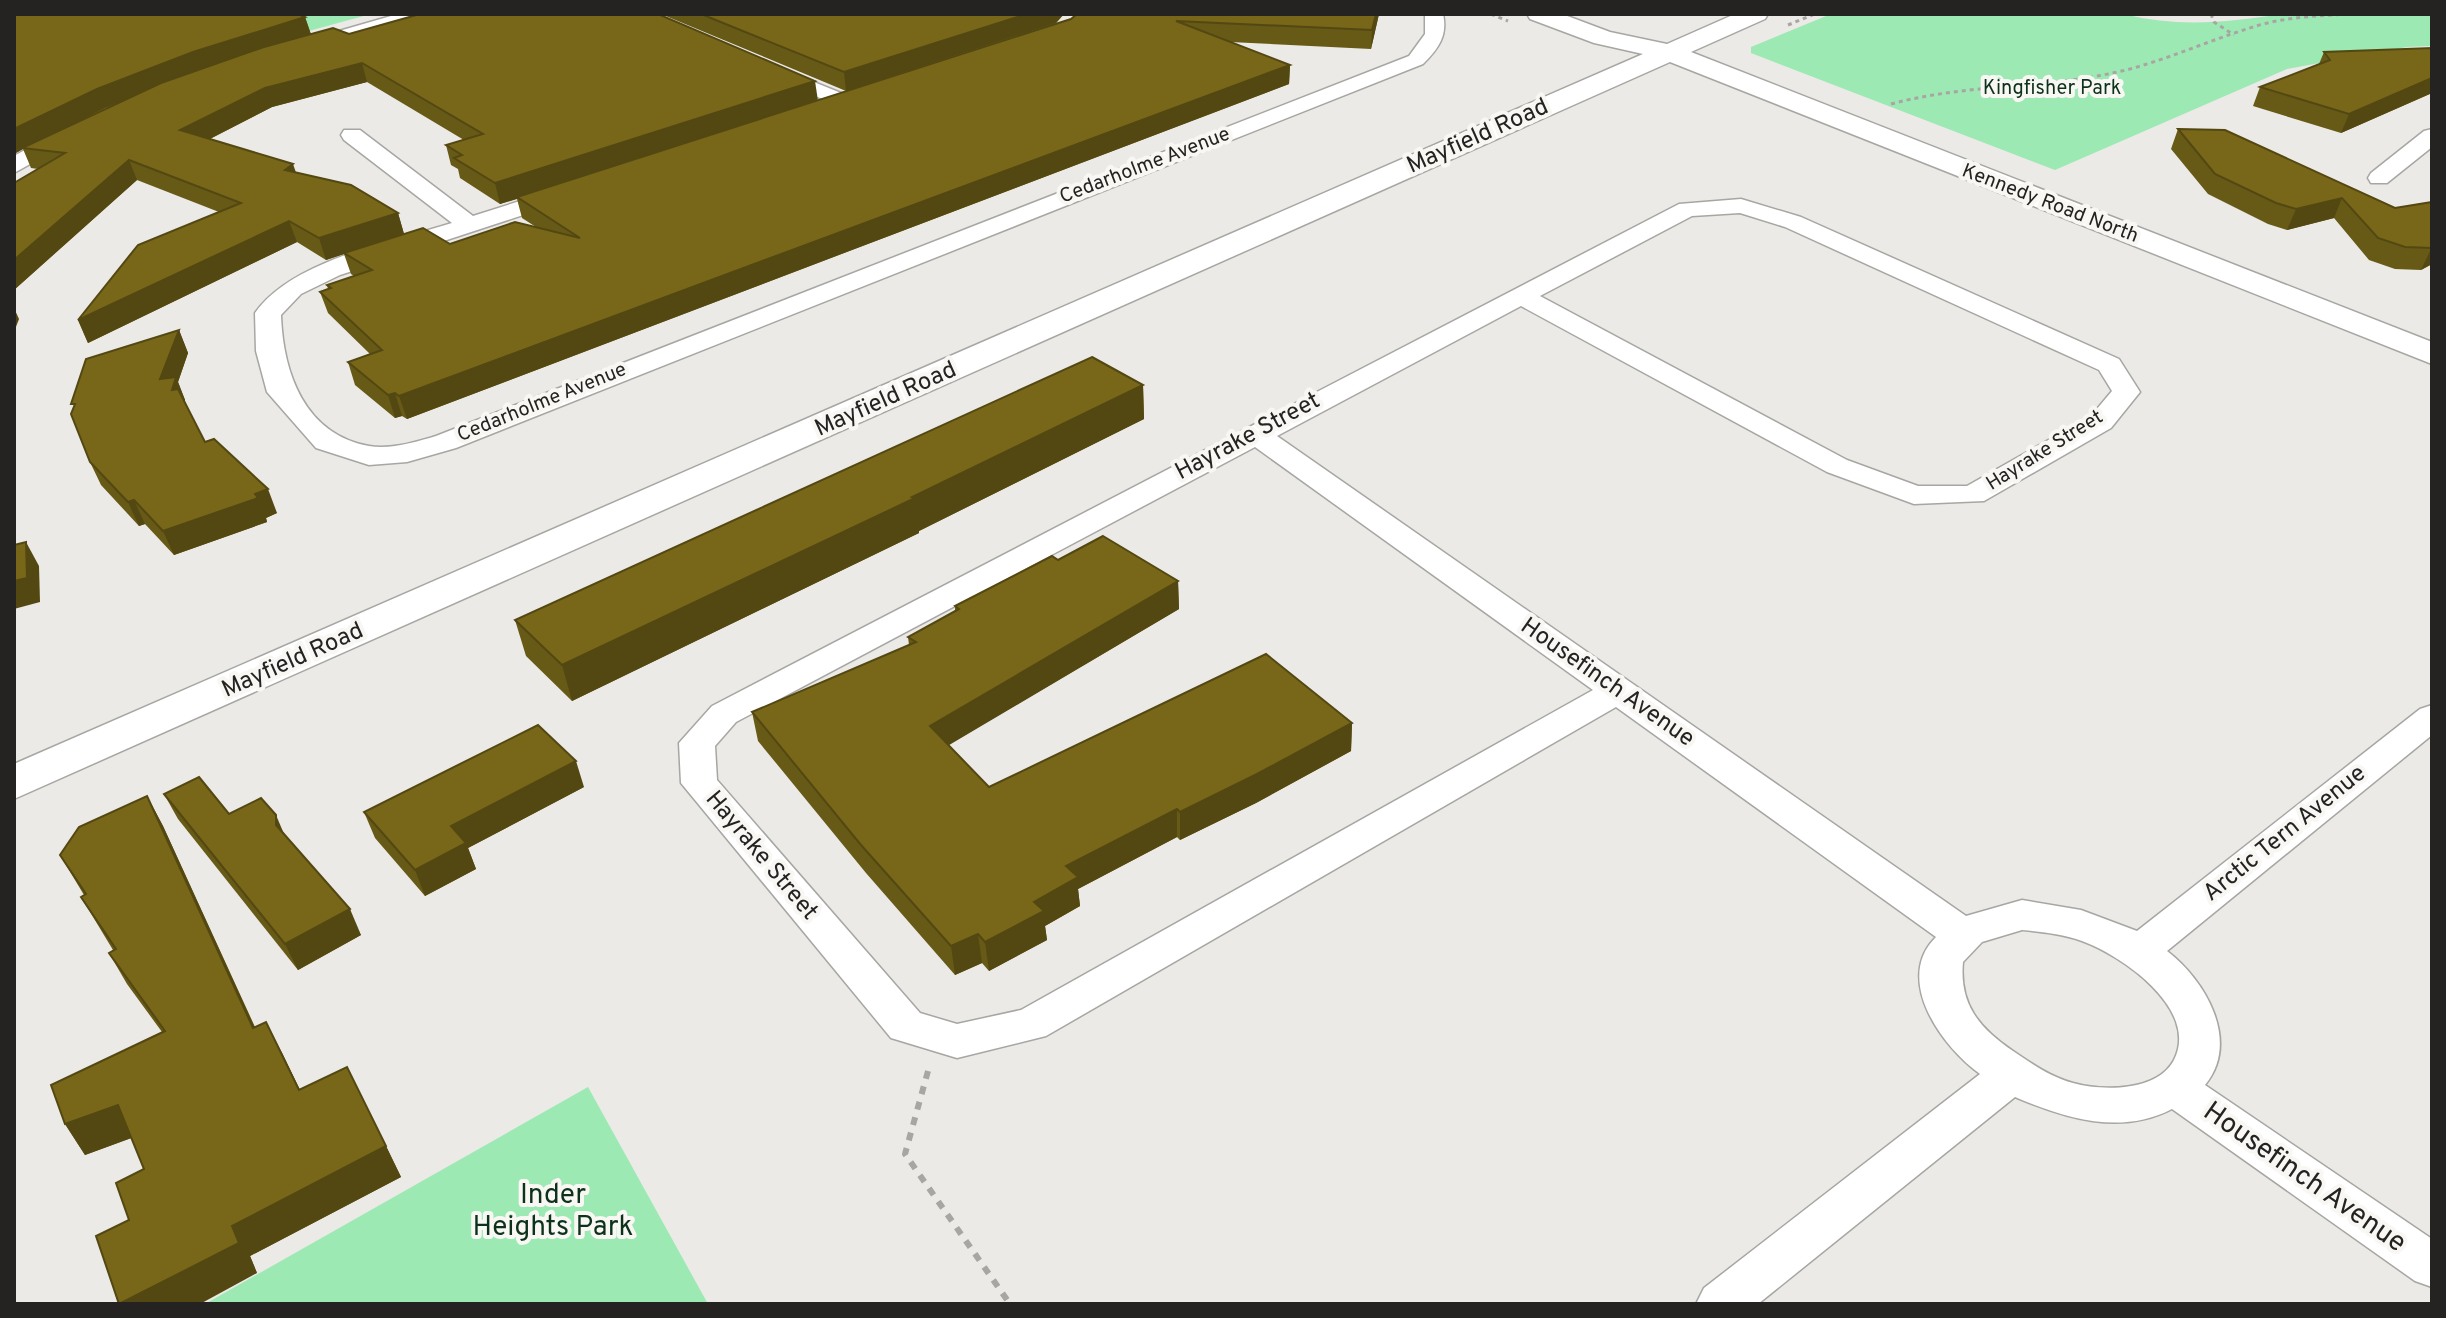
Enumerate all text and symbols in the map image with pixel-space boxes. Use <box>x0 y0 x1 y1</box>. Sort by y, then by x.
park label: Kingfisher Park <box>1983 76 2121 102</box>
street label: Mayfield Road <box>1403 92 1553 182</box>
street label: Cedarholme Avenue <box>1056 122 1234 210</box>
street label: Kennedy Road North <box>1958 158 2142 250</box>
street label: Mayfield Road <box>811 355 961 445</box>
street label: Cedarholme Avenue <box>453 357 631 449</box>
street label: Hayrake Street <box>1170 386 1326 488</box>
street label: Hayrake Street <box>1982 405 2108 497</box>
street label: Housefinch Avenue <box>1514 612 1700 754</box>
street label: Mayfield Road <box>218 616 368 706</box>
street label: Arctic Tern Avenue <box>2198 759 2372 909</box>
street label: Hayrake Street <box>698 785 824 927</box>
street label: Housefinch Avenue <box>2195 1094 2413 1262</box>
park label: Inder Heights Park <box>473 1178 633 1246</box>

